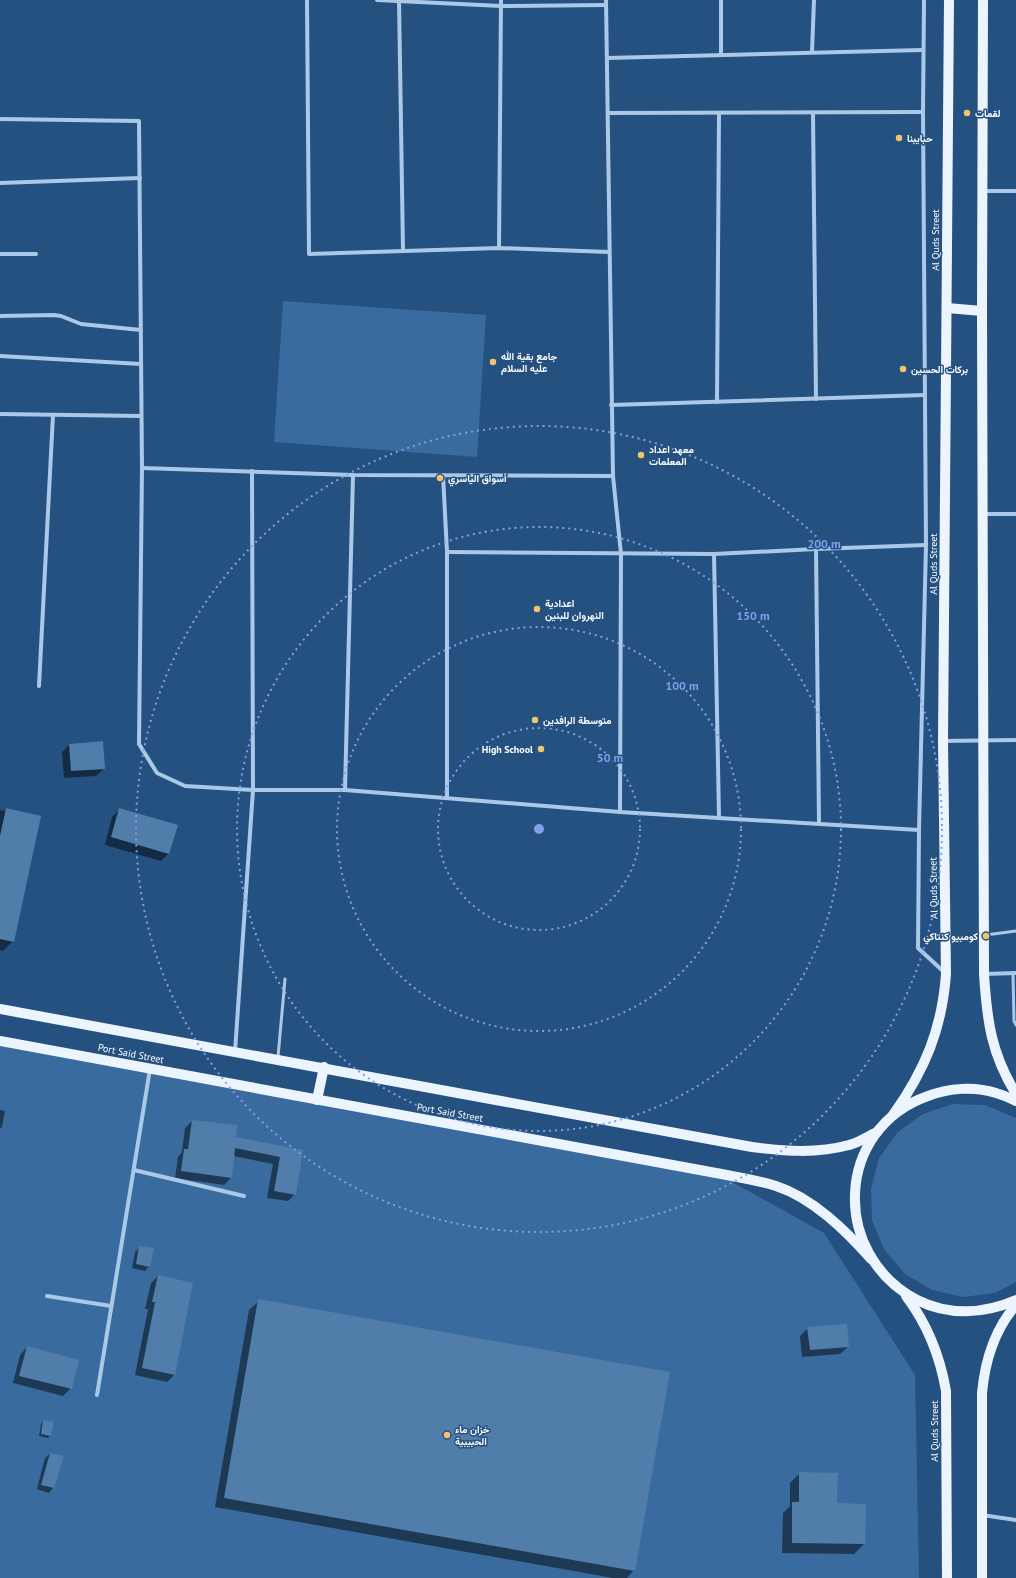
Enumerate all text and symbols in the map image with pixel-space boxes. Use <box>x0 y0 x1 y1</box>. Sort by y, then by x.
place label: لقمات <box>975 107 1000 120</box>
marker: لقمات <box>962 108 972 118</box>
place label: حبايبنا <box>907 132 933 145</box>
marker: حبايبنا <box>894 133 904 143</box>
street label: Al Quds Street <box>929 209 942 271</box>
place label: جامع بقية الله عليه السلام <box>501 350 557 375</box>
marker: جامع بقية الله عليه السلام <box>488 357 498 367</box>
place label: بركات الحسين <box>911 363 968 376</box>
marker: بركات الحسين <box>898 364 908 374</box>
place label: معهد اعداد المعلمات <box>649 443 695 468</box>
marker: معهد اعداد المعلمات <box>636 450 646 460</box>
place label: أسواق الياسري <box>448 472 507 487</box>
marker: أسواق الياسري <box>435 473 445 483</box>
street label: Al Quds Street <box>927 533 940 595</box>
text: 200 m <box>807 536 841 551</box>
place label: اعدادية النهروان للبنين <box>545 597 604 622</box>
marker: اعدادية النهروان للبنين <box>532 604 542 614</box>
text: 150 m <box>736 608 770 623</box>
text: 100 m <box>665 678 699 693</box>
place label: متوسطة الرافدين <box>543 714 612 727</box>
marker: متوسطة الرافدين <box>530 715 540 725</box>
place label: High School <box>482 743 533 756</box>
marker: High School <box>536 744 546 754</box>
text: 50 m <box>597 750 623 765</box>
centre of rings <box>532 822 546 836</box>
street label: Al Quds Street <box>926 857 941 919</box>
place label: كومبيو كنتاكي <box>923 930 978 945</box>
marker: كومبيو كنتاكي <box>981 931 991 941</box>
street label: Port Said Street <box>97 1041 166 1066</box>
street label: Port Said Street <box>416 1100 485 1125</box>
street label: Al Quds Street <box>928 1400 941 1462</box>
place label: خزان ماء الحبيبية <box>455 1423 490 1448</box>
marker: خزان ماء الحبيبية <box>442 1430 452 1440</box>

